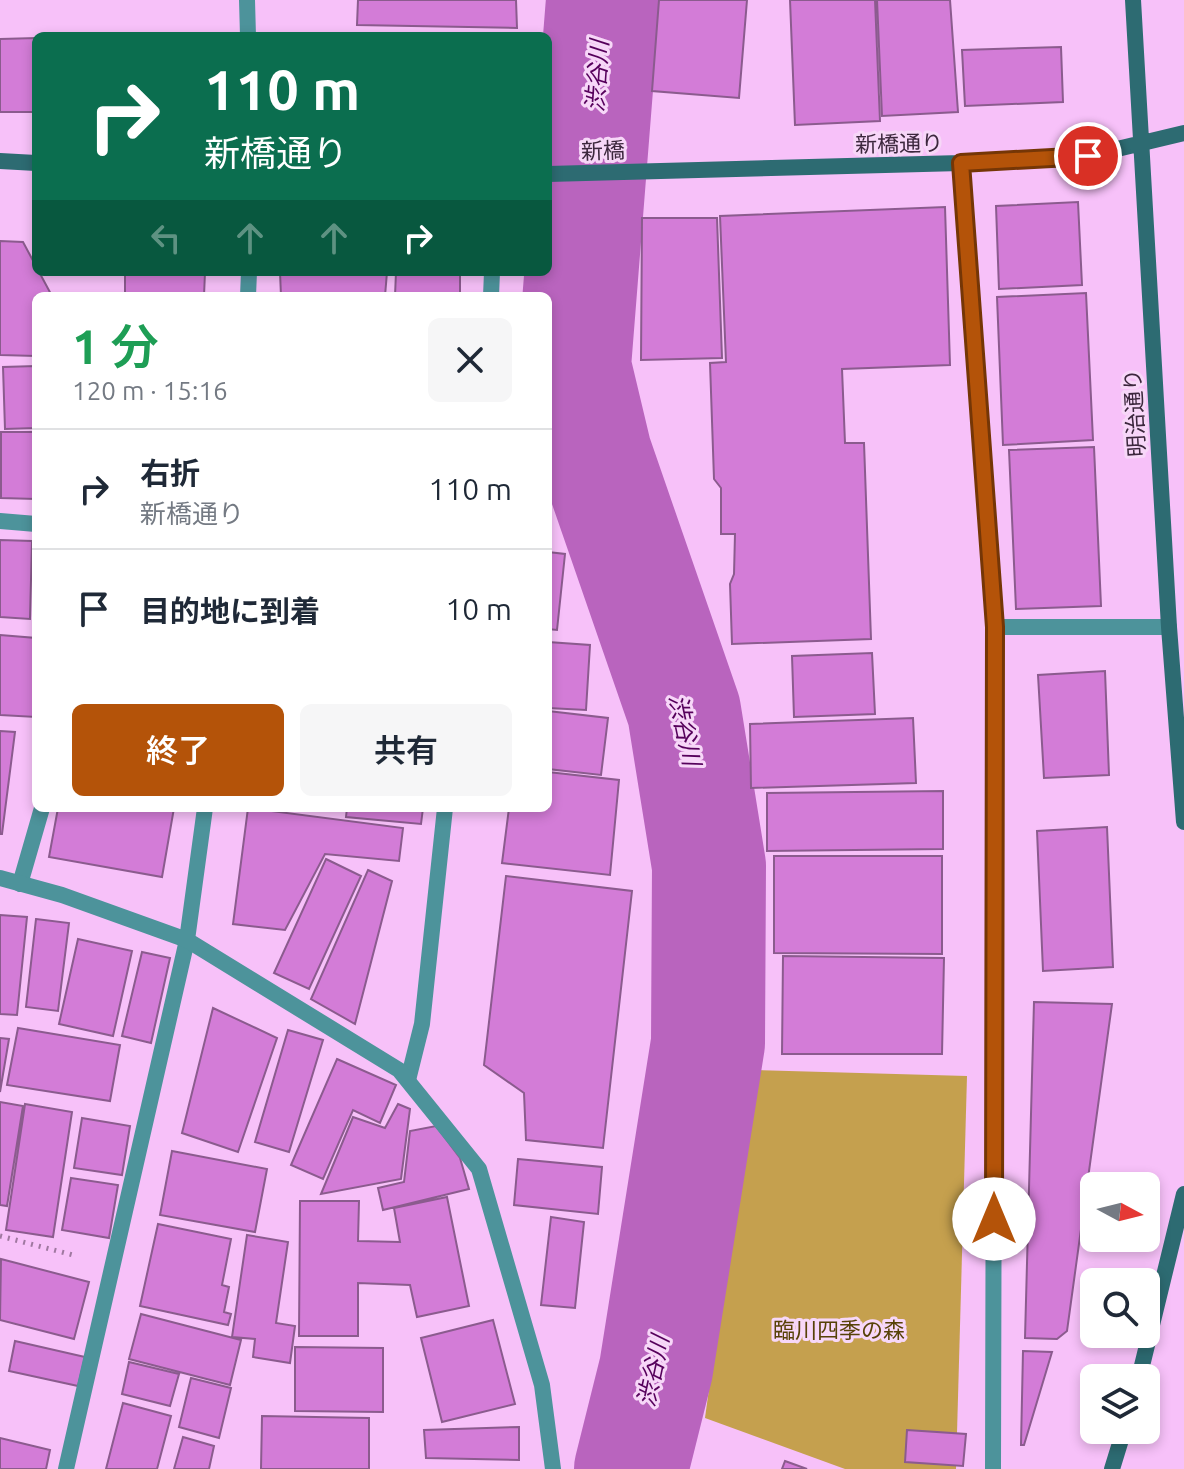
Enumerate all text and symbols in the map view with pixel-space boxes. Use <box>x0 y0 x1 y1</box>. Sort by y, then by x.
water label: 渋谷川 <box>581 36 613 113</box>
text: 110 m <box>204 58 360 121</box>
icon: right <box>72 64 176 168</box>
pin <box>1054 122 1122 190</box>
street label: 新橋通り <box>855 130 943 156</box>
text: 新橋通り <box>204 132 348 173</box>
icon: arrive <box>1066 134 1110 178</box>
street label: 新橋 <box>581 137 625 163</box>
icon: left <box>144 216 188 260</box>
icon: ahead <box>228 216 272 260</box>
icon: ahead <box>312 216 356 260</box>
icon: right <box>396 216 440 260</box>
button: close <box>428 318 512 402</box>
text: 1 分 <box>72 319 158 373</box>
street label: 明治通り <box>1119 368 1149 458</box>
text: 120 m · 15:16 <box>72 376 228 405</box>
text: 右折 <box>140 456 200 490</box>
icon: right <box>72 467 116 511</box>
text: 110 m <box>428 472 512 506</box>
text: 新橋通り <box>140 499 244 528</box>
icon: arrive <box>72 587 116 631</box>
text: 10 m <box>445 592 512 626</box>
text: 目的地に到着 <box>140 594 320 628</box>
water label: 渋谷川 <box>664 692 706 771</box>
button: 終了 <box>72 704 284 796</box>
button: 共有 <box>300 704 512 796</box>
north arrow <box>1080 1172 1160 1252</box>
map controls <box>1080 1172 1160 1444</box>
position arrow <box>952 1177 1036 1261</box>
button: search <box>1080 1268 1160 1348</box>
park label: 臨川四季の森 <box>773 1317 905 1342</box>
water label: 渋谷川 <box>632 1330 674 1409</box>
button: layers <box>1080 1364 1160 1444</box>

